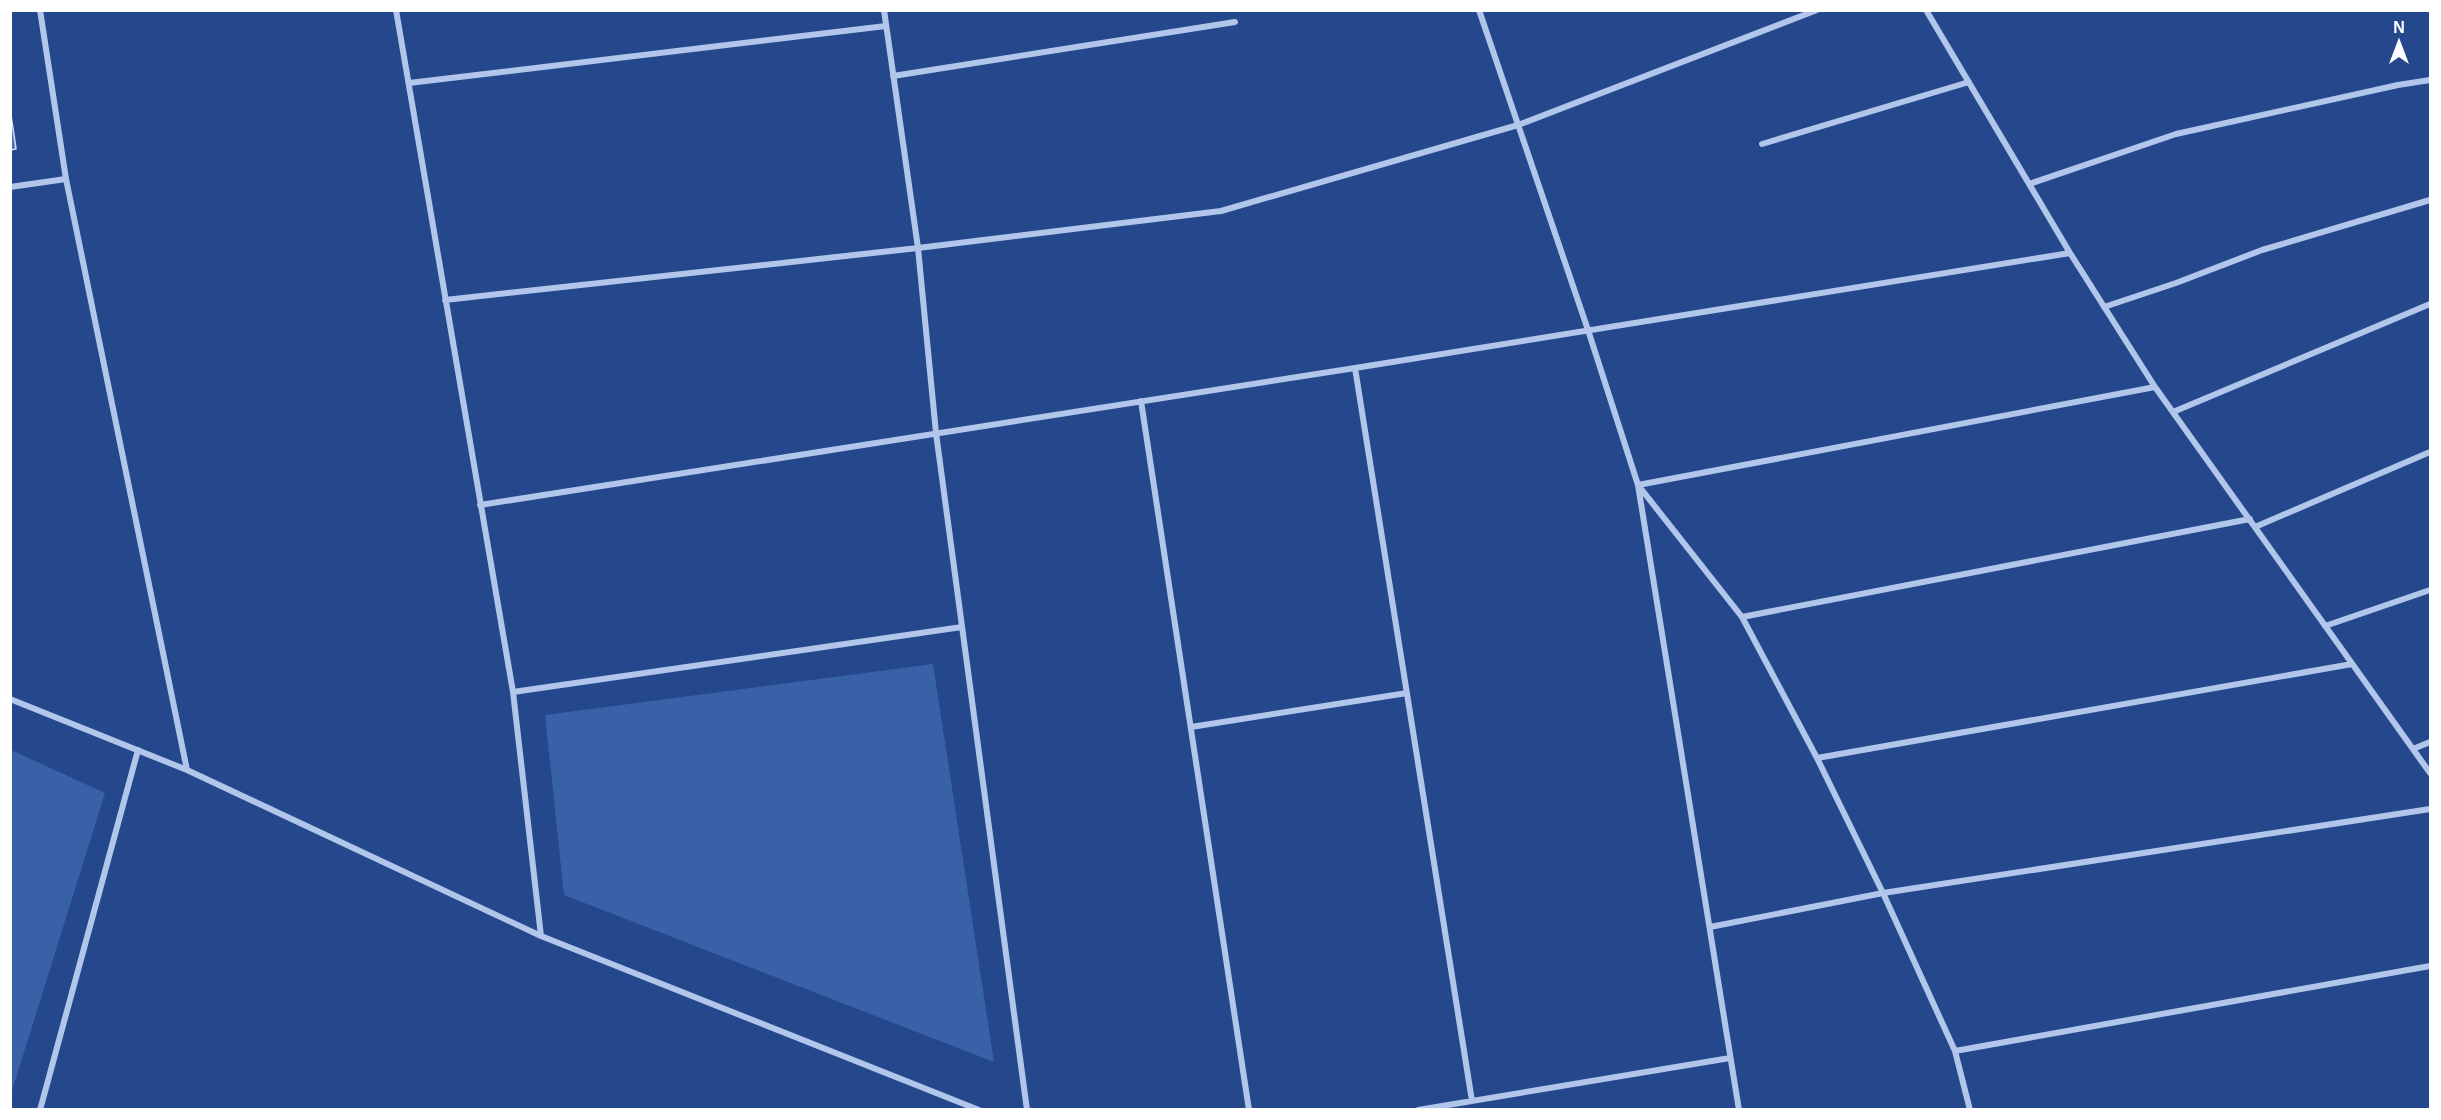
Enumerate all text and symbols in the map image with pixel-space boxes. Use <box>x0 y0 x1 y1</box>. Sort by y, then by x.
north arrow <box>2369 12 2429 72</box>
text: N <box>2393 19 2405 36</box>

